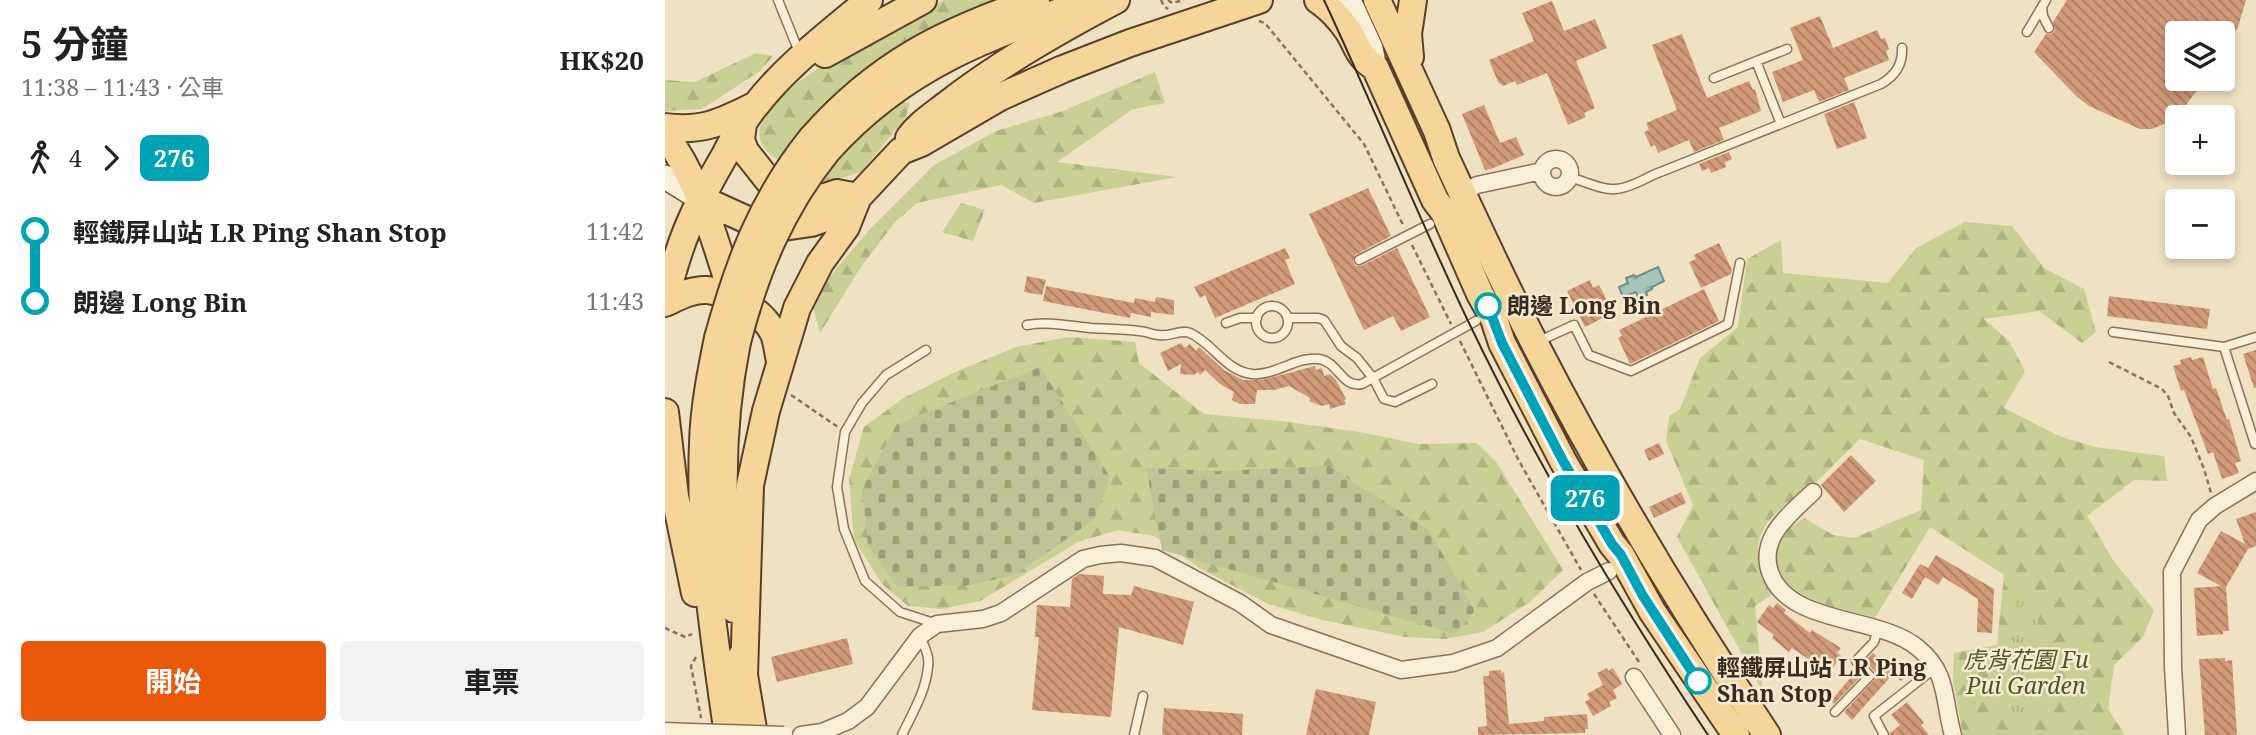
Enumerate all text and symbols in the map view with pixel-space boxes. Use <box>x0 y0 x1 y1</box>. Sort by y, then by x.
text: 5 分鐘 <box>21 17 128 69</box>
map controls <box>2165 21 2235 259</box>
button: layers <box>2165 21 2235 91</box>
text: HK$20 <box>560 42 644 78</box>
text: 11:38 – 11:43 · 公車 <box>21 71 224 103</box>
button: + <box>2165 105 2235 175</box>
icon: walk <box>21 139 59 177</box>
icon: forward <box>92 139 130 177</box>
text: 276 <box>154 141 195 174</box>
text: 4 <box>69 142 82 174</box>
button: − <box>2165 189 2235 259</box>
text: 輕鐵屏山站 LR Ping Shan Stop <box>73 214 447 250</box>
text: 11:42 <box>586 215 644 247</box>
text: 朗邊 Long Bin <box>73 284 247 320</box>
text: 11:43 <box>586 285 644 317</box>
place label: 朗邊 Long Bin <box>1507 289 1661 321</box>
marker: 朗邊 Long Bin <box>1475 293 1501 319</box>
line badge: 276 <box>1545 475 1625 521</box>
text: 276 <box>1565 481 1605 514</box>
button: 開始 <box>21 641 326 721</box>
button: 車票 <box>340 641 644 721</box>
park label: 虎背花園 Fu Pui Garden <box>1963 643 2089 701</box>
place label: 輕鐵屏山站 LR Ping Shan Stop <box>1717 651 1926 709</box>
marker: 輕鐵屏山站 LR Ping Shan Stop <box>1685 668 1711 694</box>

